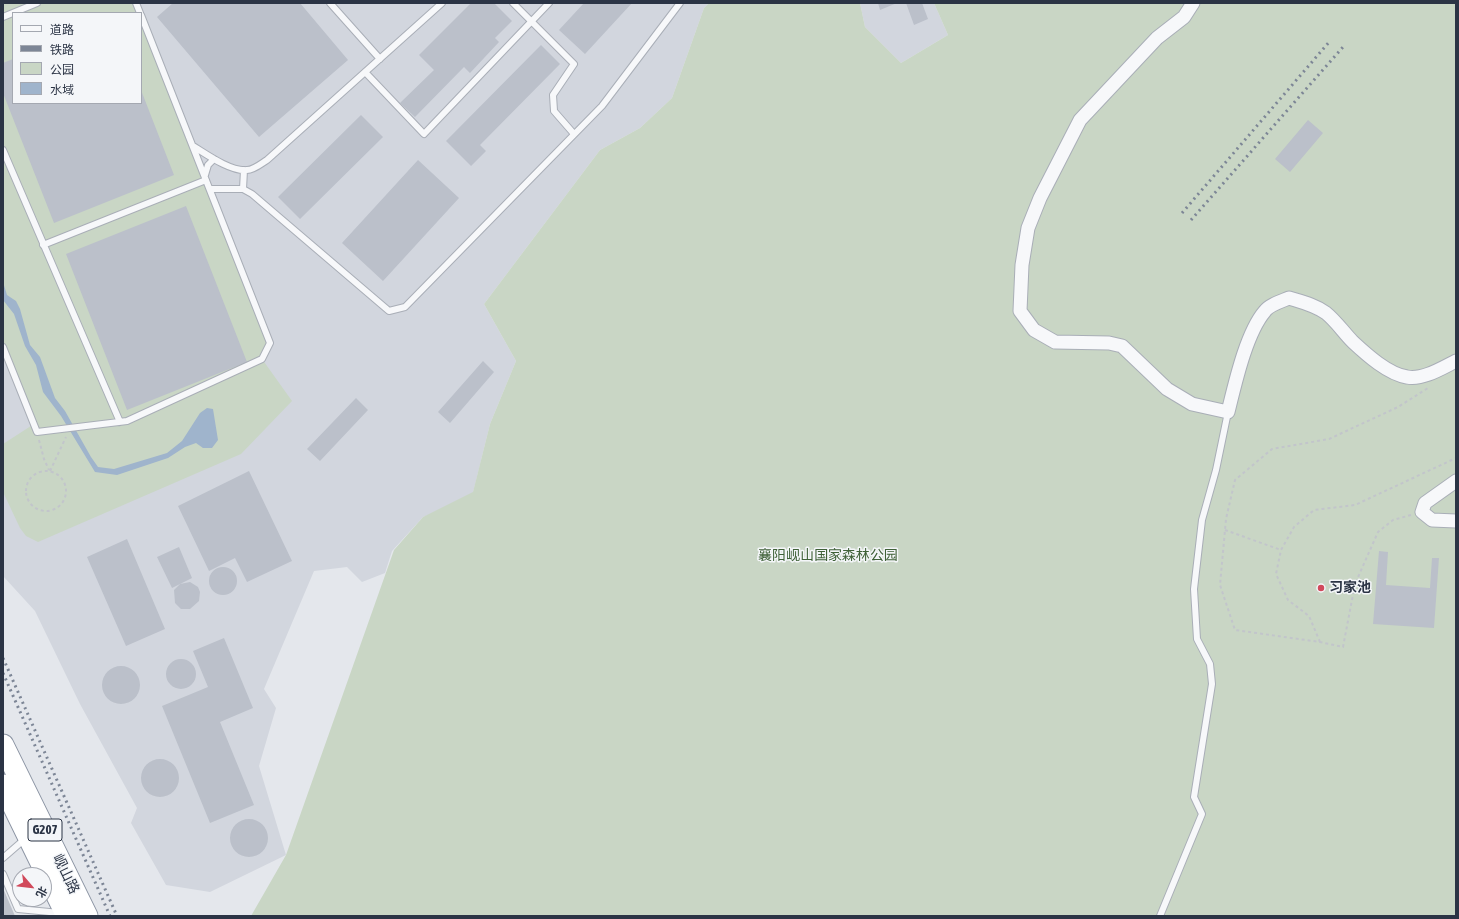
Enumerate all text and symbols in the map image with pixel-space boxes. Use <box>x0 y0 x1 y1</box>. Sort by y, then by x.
legend <box>12 12 142 104</box>
text: 道路 <box>50 23 74 37</box>
text: 铁路 <box>50 43 74 57</box>
text: 公园 <box>50 63 74 77</box>
text: 水域 <box>50 83 74 97</box>
park label: 襄阳岘山国家森林公园 <box>758 548 898 564</box>
place label: 习家池 <box>1329 580 1371 596</box>
marker: 习家池 <box>1316 583 1326 593</box>
road number: G207 <box>28 819 62 841</box>
street label: 岘山路 <box>49 851 83 897</box>
north arrow <box>12 867 52 907</box>
text: 北 <box>34 884 50 900</box>

